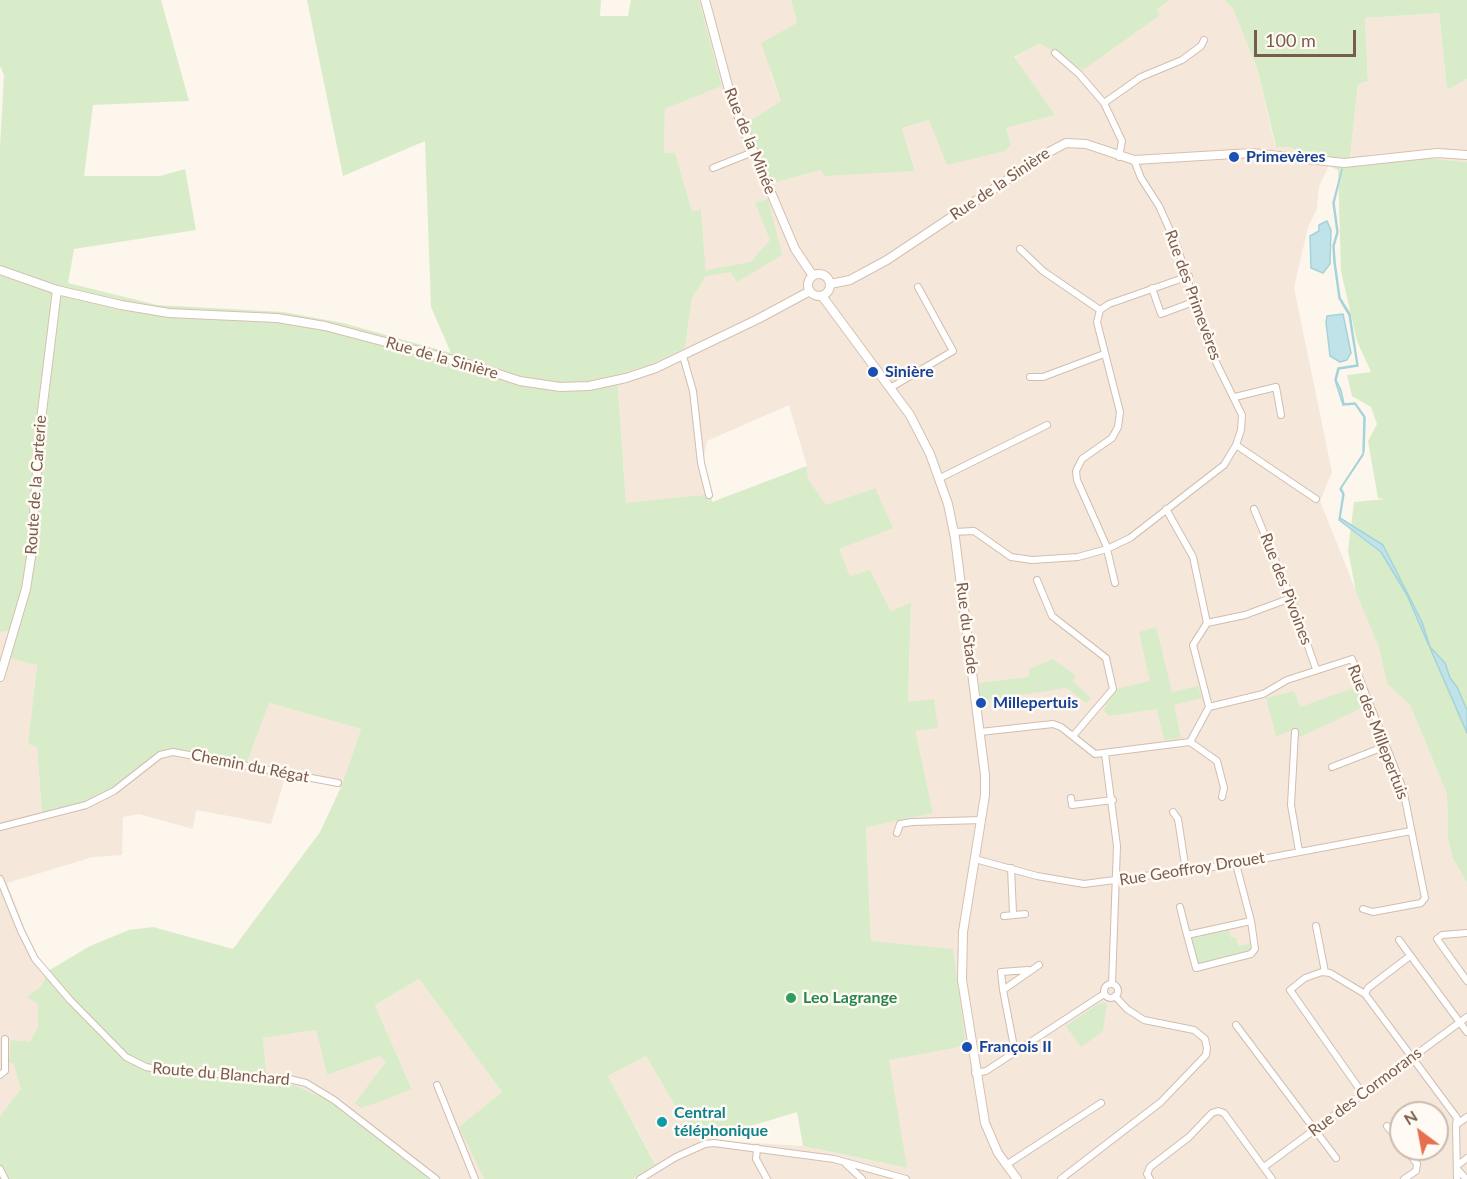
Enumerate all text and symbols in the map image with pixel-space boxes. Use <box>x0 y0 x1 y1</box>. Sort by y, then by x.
scale bar <box>1257 18 1359 56</box>
text: 100 m <box>1265 29 1316 51</box>
street label: Rue de la Minée <box>720 85 780 197</box>
street label: Rue de la Sinière <box>947 144 1053 224</box>
place label: Primevères <box>1246 147 1326 167</box>
marker: Primevères <box>1227 150 1241 164</box>
street label: Rue des Primevères <box>1160 227 1226 363</box>
street label: Rue de la Sinière <box>384 333 500 383</box>
place label: Sinière <box>885 362 934 382</box>
marker: Sinière <box>866 365 880 379</box>
street label: Route de la Carterie <box>22 415 50 555</box>
street label: Rue des Pivoines <box>1256 530 1316 648</box>
street label: Rue du Stade <box>952 581 982 675</box>
street label: Rue des Millepertuis <box>1343 662 1413 802</box>
place label: Millepertuis <box>993 693 1078 713</box>
marker: Millepertuis <box>974 696 988 710</box>
street label: Chemin du Régat <box>189 745 311 787</box>
street label: Rue Geoffroy Drouet <box>1118 848 1266 890</box>
place label: Leo Lagrange <box>803 988 897 1008</box>
marker: Leo Lagrange <box>784 991 798 1005</box>
place label: François II <box>979 1037 1052 1057</box>
marker: François II <box>960 1040 974 1054</box>
street label: Rue des Cormorans <box>1305 1043 1425 1141</box>
street label: Route du Blanchard <box>152 1058 290 1090</box>
north arrow <box>1389 1101 1449 1161</box>
place label: Central téléphonique <box>674 1103 768 1141</box>
text: N <box>1400 1106 1421 1128</box>
marker: Central téléphonique <box>655 1115 669 1129</box>

